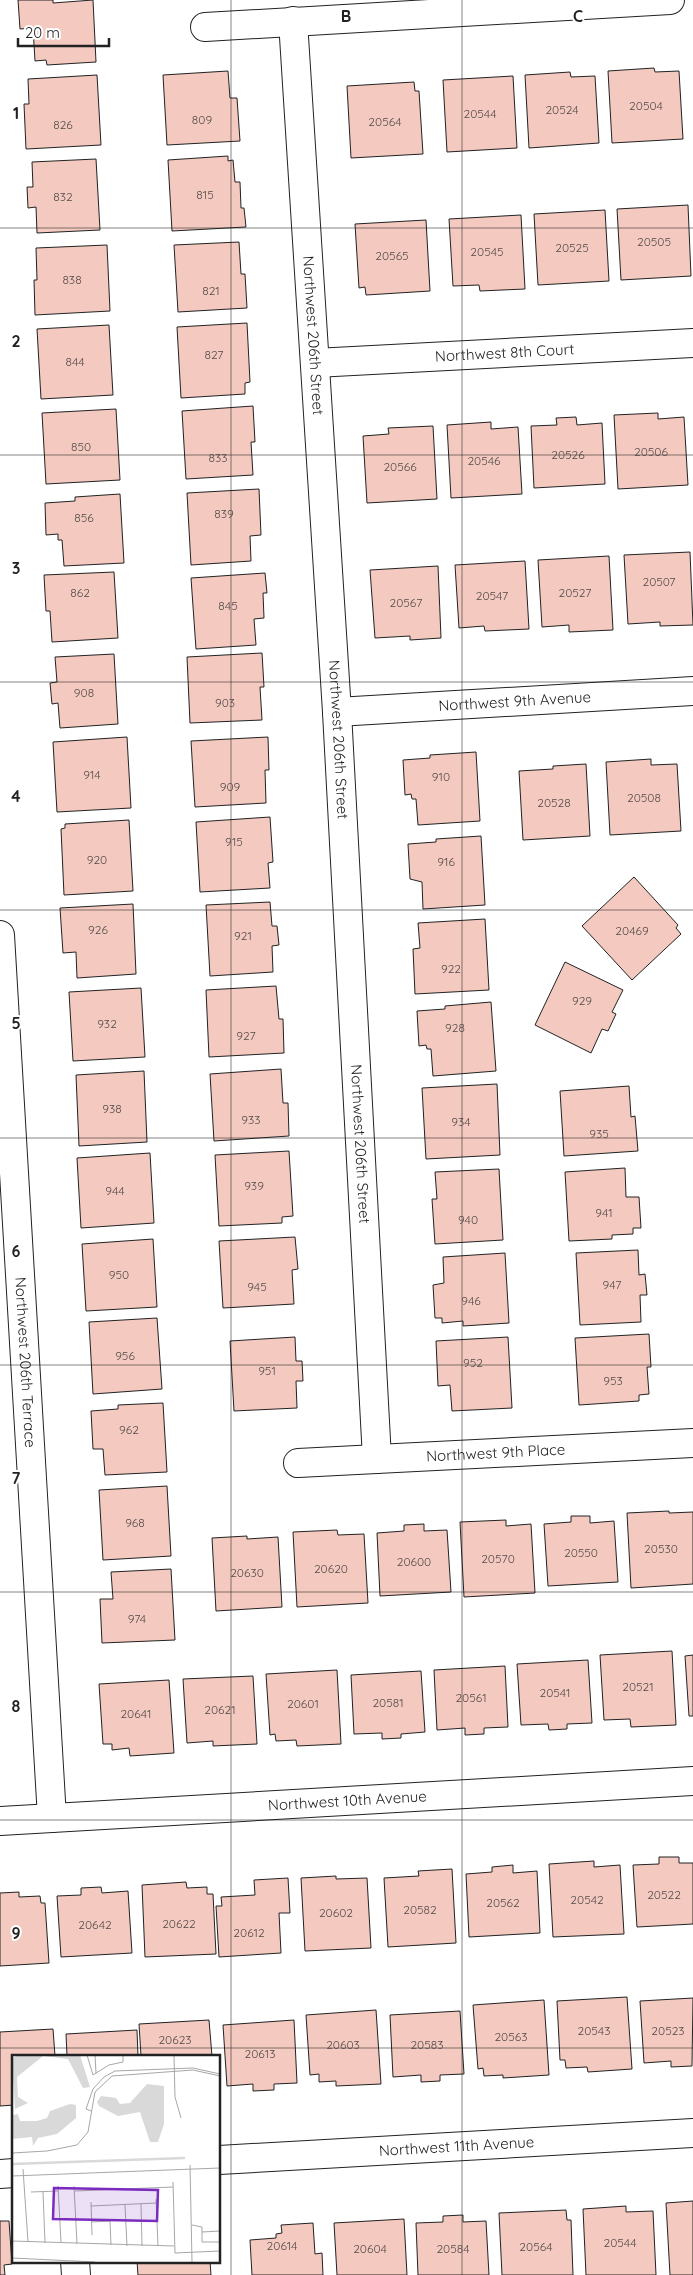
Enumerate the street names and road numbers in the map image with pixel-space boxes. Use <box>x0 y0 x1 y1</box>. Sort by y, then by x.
street label: Northwest 206th Street <box>299 255 328 416</box>
street label: Northwest 8th Court <box>435 339 575 366</box>
street label: Northwest 206th Street <box>325 659 353 820</box>
street label: Northwest 9th Avenue <box>438 687 592 715</box>
street label: Northwest 206th Street <box>347 1064 374 1224</box>
street label: Northwest 206th Terrace <box>11 1276 40 1448</box>
street label: Northwest 9th Place <box>426 1439 566 1465</box>
street label: Northwest 10th Avenue <box>267 1786 427 1815</box>
street label: Northwest 11th Avenue <box>378 2132 535 2160</box>

